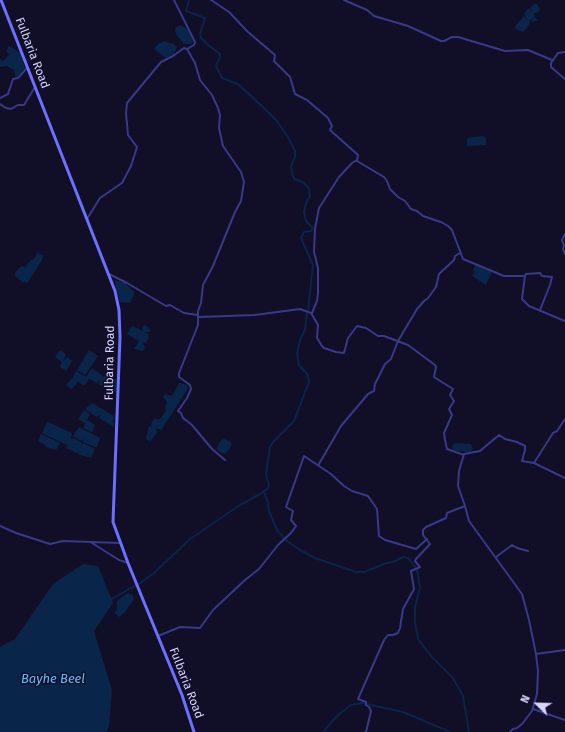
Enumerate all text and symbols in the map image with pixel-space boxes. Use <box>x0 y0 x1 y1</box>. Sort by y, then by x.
street label: Fulbaria Road <box>12 15 52 91</box>
street label: Fulbaria Road <box>102 325 118 401</box>
street label: Fulbaria Road <box>166 645 206 721</box>
water label: Bayhe Beel <box>21 671 85 687</box>
north arrow <box>517 684 557 724</box>
text: N <box>518 693 533 705</box>

